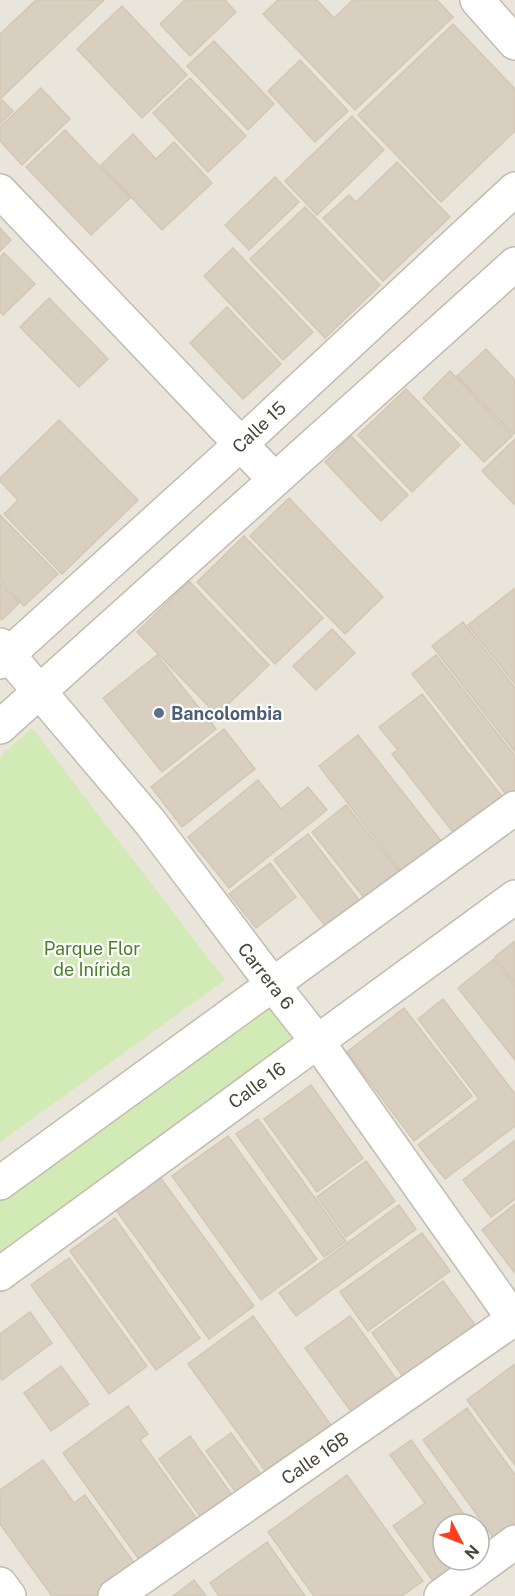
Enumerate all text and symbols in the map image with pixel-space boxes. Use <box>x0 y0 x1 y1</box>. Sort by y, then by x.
street label: Calle 15 <box>228 397 290 457</box>
place label: Bancolombia <box>171 703 282 724</box>
marker: Bancolombia <box>152 706 166 720</box>
park label: Parque Flor de Inírida <box>44 938 140 980</box>
street label: Carrera 6 <box>234 939 298 1013</box>
street label: Calle 16 <box>224 1057 290 1113</box>
street label: Calle 16B <box>277 1427 353 1489</box>
north arrow <box>431 1512 491 1572</box>
text: N <box>461 1541 483 1563</box>

